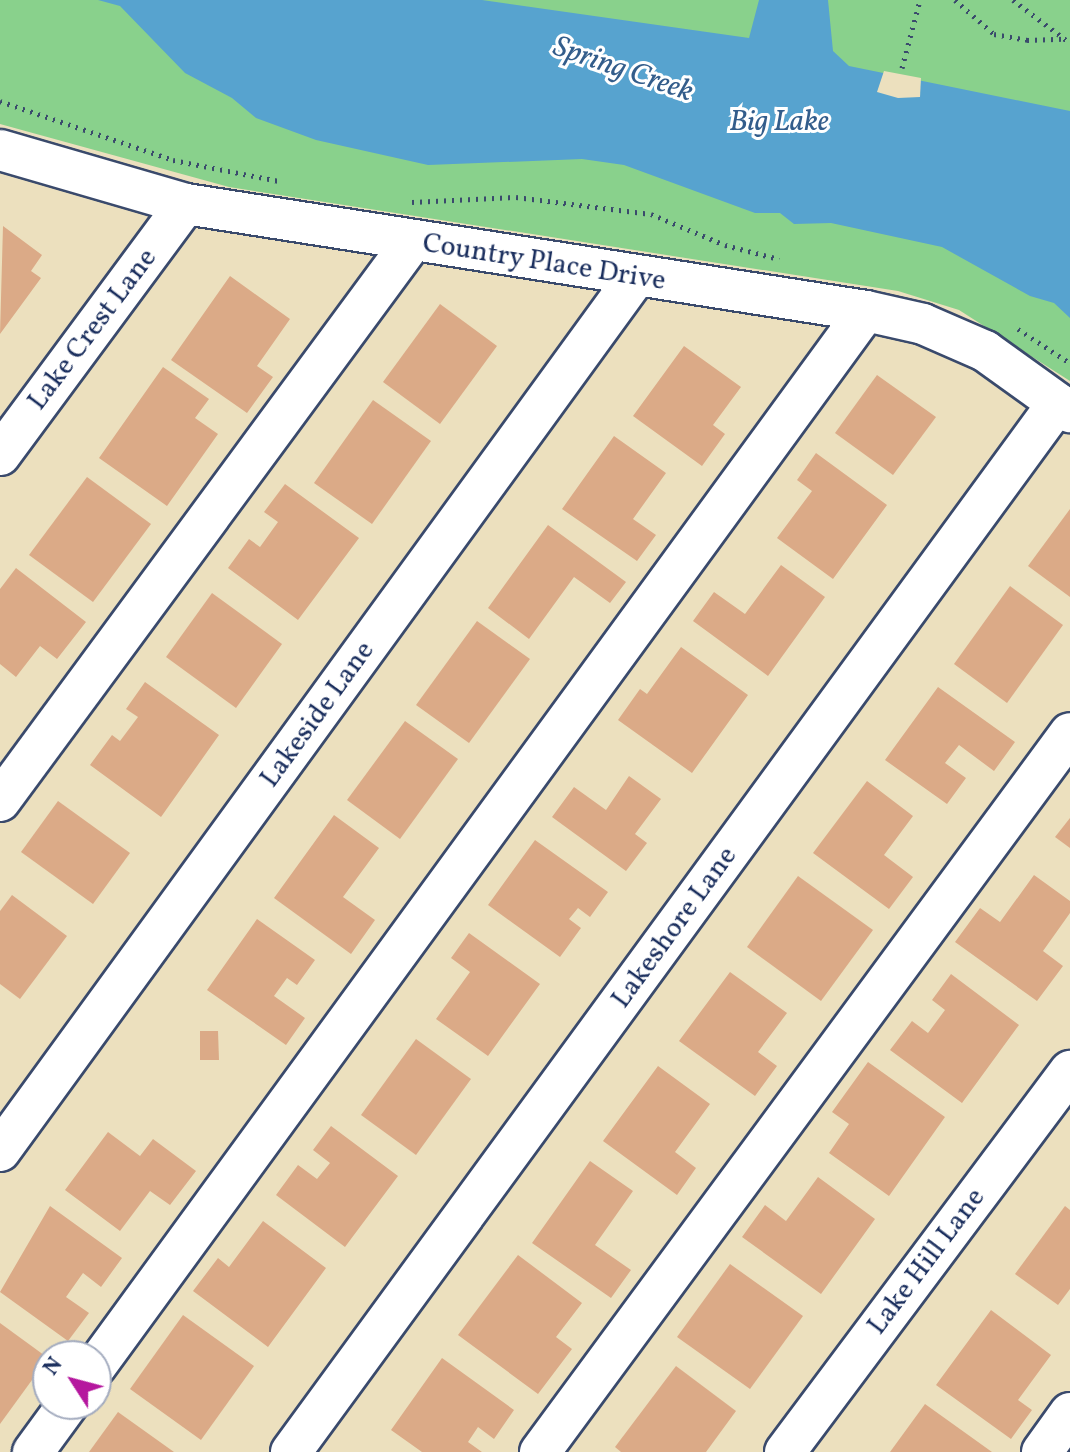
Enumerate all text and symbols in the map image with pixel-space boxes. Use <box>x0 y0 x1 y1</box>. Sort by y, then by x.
water label: Spring Creek <box>548 29 698 111</box>
water label: Big Lake <box>729 104 829 140</box>
street label: Country Place Drive <box>420 227 668 299</box>
street label: Lake Crest Lane <box>21 243 165 417</box>
street label: Lakeside Lane <box>254 635 382 795</box>
street label: Lakeshore Lane <box>605 841 745 1015</box>
street label: Lake Hill Lane <box>861 1182 993 1342</box>
north arrow <box>32 1340 112 1420</box>
text: N <box>37 1351 71 1382</box>

